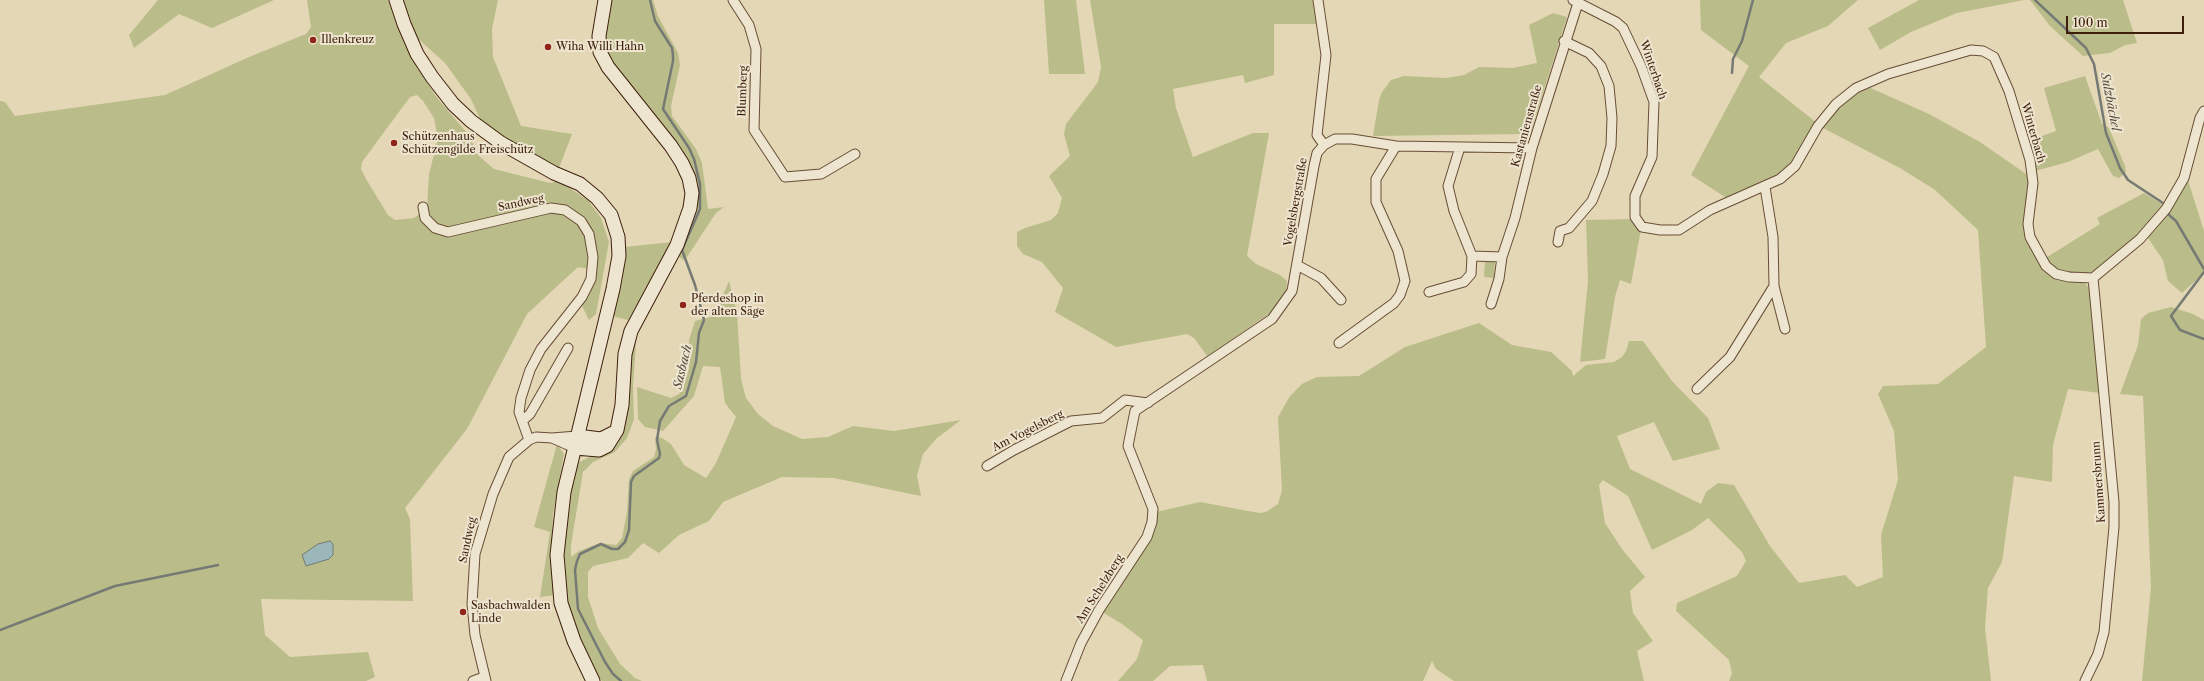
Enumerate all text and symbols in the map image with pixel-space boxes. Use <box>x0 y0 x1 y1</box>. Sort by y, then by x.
scale bar <box>2068 8 2186 34</box>
text: 100 m <box>2073 15 2108 30</box>
place label: Illenkreuz <box>321 33 374 47</box>
marker: Illenkreuz <box>308 35 318 45</box>
street label: Winterbach <box>1637 39 1669 101</box>
place label: Wiha Willi Hahn <box>556 40 644 54</box>
marker: Wiha Willi Hahn <box>543 42 553 52</box>
street label: Blumberg <box>736 65 750 117</box>
water label: Sulzbächel <box>2097 72 2123 132</box>
street label: Kastanienstraße <box>1509 83 1545 169</box>
street label: Winterbach <box>2018 101 2048 165</box>
place label: Schützenhaus Schützengilde Freischütz <box>402 130 533 156</box>
marker: Schützenhaus Schützengilde Freischütz <box>389 138 399 148</box>
street label: Vogelsbergstraße <box>1282 157 1310 247</box>
street label: Sandweg <box>497 192 545 214</box>
place label: Pferdeshop in der alten Säge <box>691 292 765 318</box>
marker: Pferdeshop in der alten Säge <box>678 300 688 310</box>
water label: Sasbach <box>671 344 695 390</box>
street label: Am Vogelsberg <box>990 407 1066 455</box>
street label: Kammersbrunn <box>2090 441 2108 523</box>
street label: Sandweg <box>457 516 479 564</box>
street label: Am Schelzberg <box>1074 552 1126 626</box>
place label: Sasbachwalden Linde <box>471 599 551 625</box>
marker: Sasbachwalden Linde <box>458 607 468 617</box>

